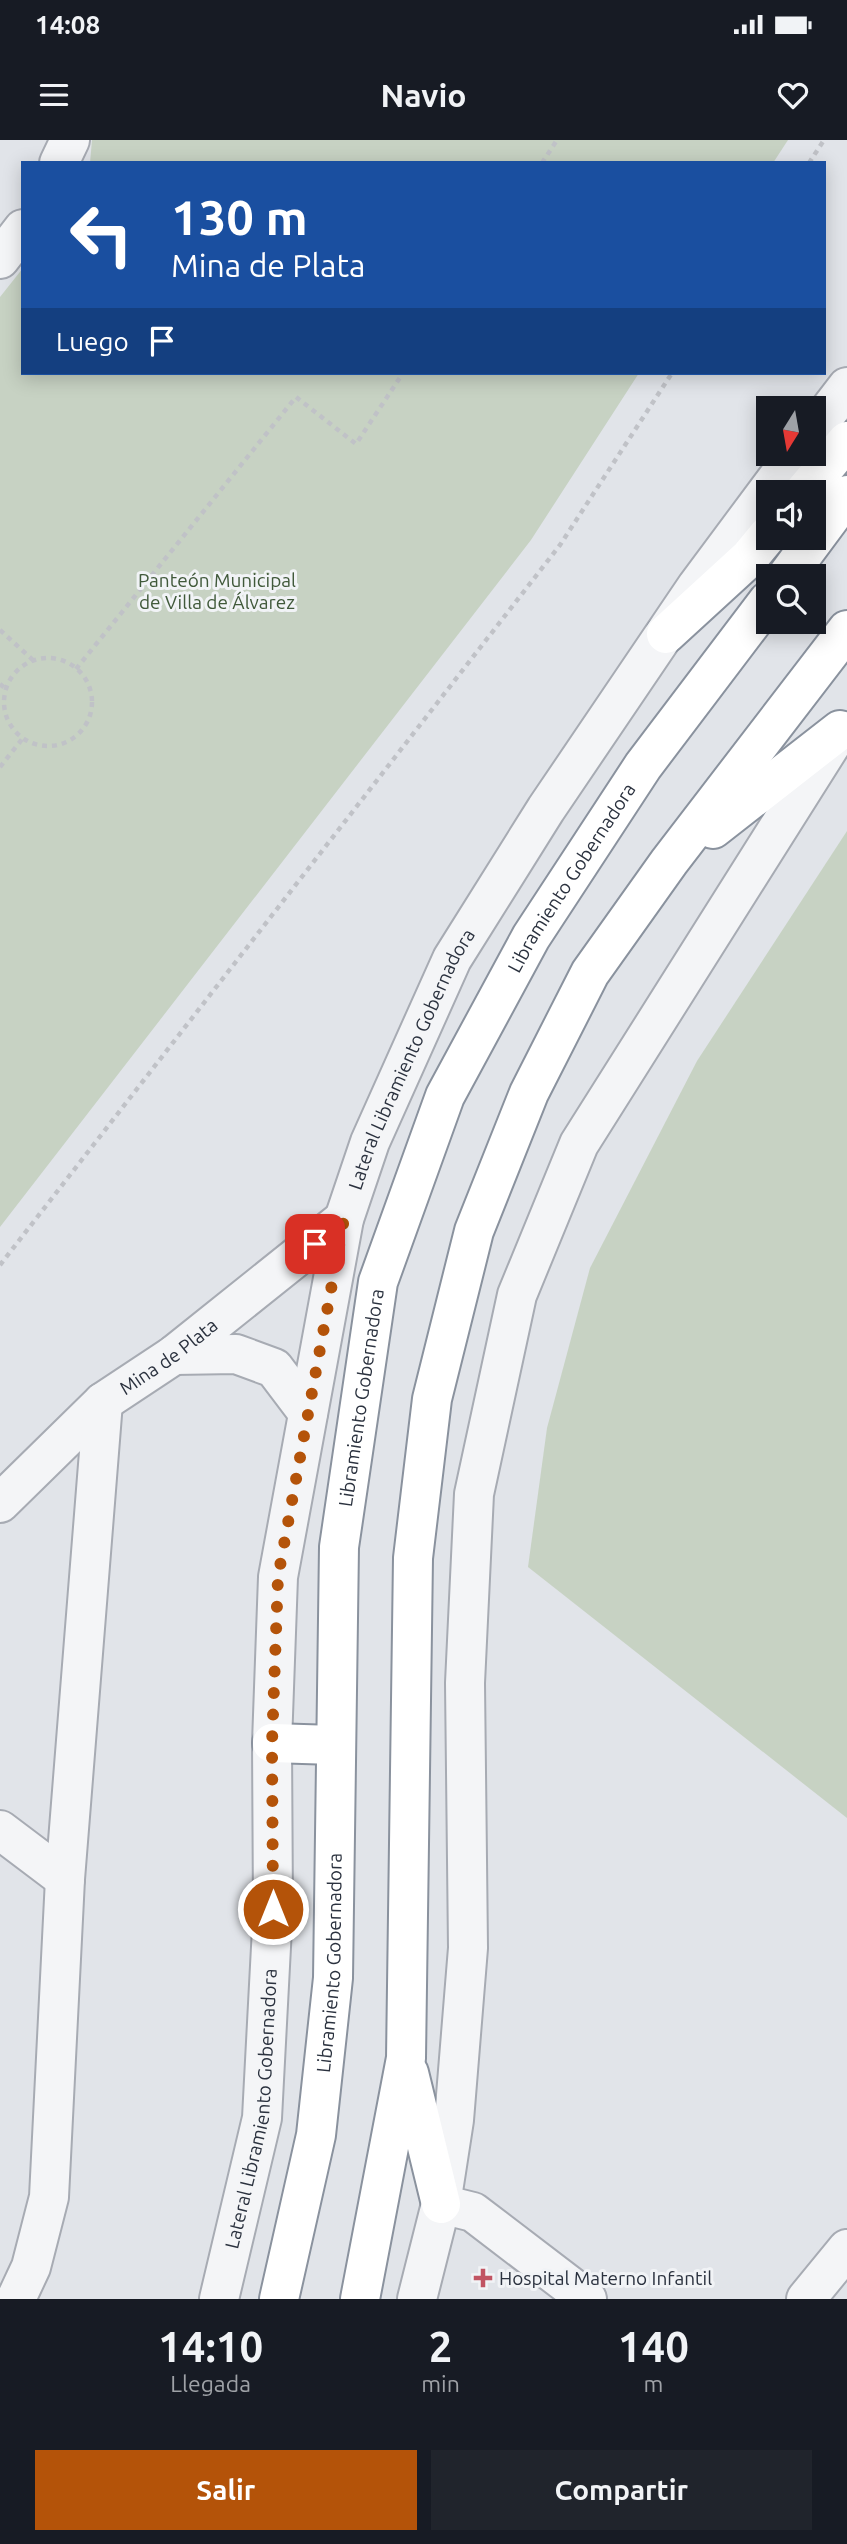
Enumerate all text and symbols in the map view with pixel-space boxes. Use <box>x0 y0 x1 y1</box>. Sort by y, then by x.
text: 14:08 <box>35 10 100 39</box>
icon: menu <box>35 76 73 114</box>
icon: heart <box>774 76 812 114</box>
text: Navio <box>380 77 467 113</box>
icon: left <box>56 189 147 280</box>
text: 130 m <box>171 189 308 244</box>
text: Mina de Plata <box>171 247 365 283</box>
icon: arrive <box>143 322 181 360</box>
text: Luego <box>56 327 129 356</box>
north arrow <box>756 396 826 466</box>
map controls <box>756 396 826 634</box>
button: sound <box>756 480 826 550</box>
button: search <box>756 564 826 634</box>
park label: Panteón Municipal de Villa de Álvarez <box>138 569 296 613</box>
street label: Libramiento Gobernadora <box>503 779 640 976</box>
street label: Lateral Libramiento Gobernadora <box>344 925 479 1193</box>
pin <box>285 1214 345 1274</box>
icon: arrive <box>296 1225 334 1263</box>
street label: Libramiento Gobernadora <box>334 1287 388 1508</box>
street label: Mina de Plata <box>115 1314 222 1399</box>
street label: Libramiento Gobernadora <box>312 1853 346 2074</box>
position arrow <box>236 1872 310 1946</box>
street label: Lateral Libramiento Gobernadora <box>220 1968 281 2251</box>
place label: Hospital Materno Infantil <box>499 2267 712 2289</box>
marker: Hospital Materno Infantil <box>473 2268 493 2288</box>
text: 14:10 <box>158 2323 263 2370</box>
text: 2 <box>429 2323 452 2370</box>
text: 140 <box>618 2323 689 2370</box>
text: Llegada <box>170 2371 251 2396</box>
text: min <box>421 2371 460 2396</box>
text: m <box>643 2371 663 2396</box>
button: Salir <box>35 2450 417 2530</box>
button: Compartir <box>431 2450 812 2530</box>

